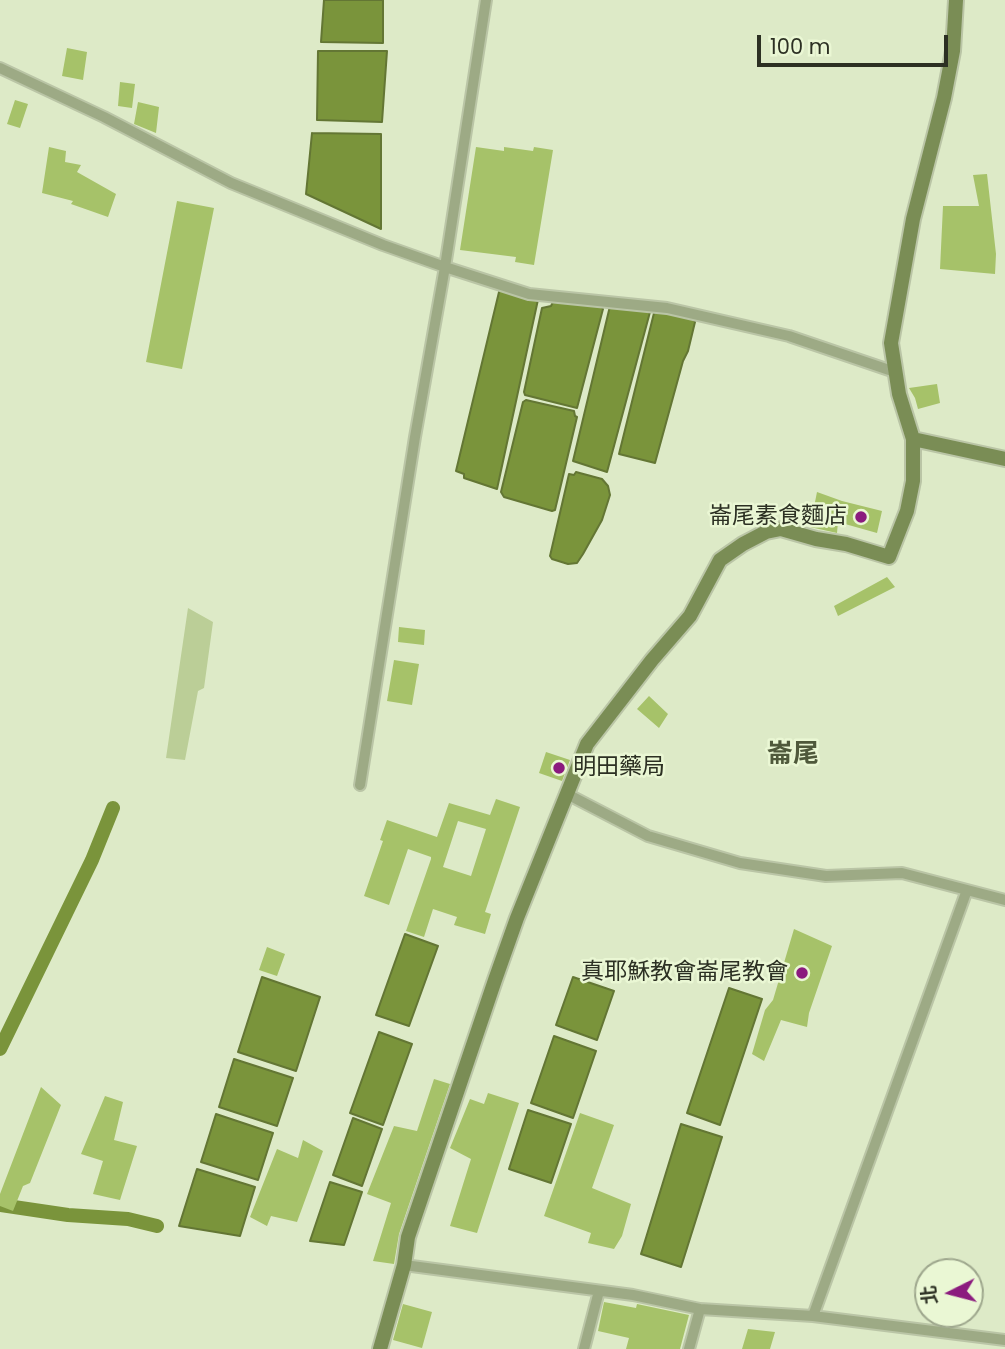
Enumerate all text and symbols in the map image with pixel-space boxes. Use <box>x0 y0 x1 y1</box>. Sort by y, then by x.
scale bar <box>760 21 951 65</box>
text: 100 m <box>770 32 830 61</box>
place label: 崙尾素食麵店 <box>709 503 847 531</box>
marker: 崙尾素食麵店 <box>853 509 869 525</box>
district label: 崙尾 <box>767 739 819 771</box>
place label: 明田藥局 <box>573 754 665 782</box>
marker: 明田藥局 <box>551 760 567 776</box>
place label: 真耶穌教會崙尾教會 <box>581 959 788 987</box>
marker: 真耶穌教會崙尾教會 <box>794 965 810 981</box>
north arrow <box>914 1258 984 1328</box>
text: 北 <box>915 1284 944 1306</box>

